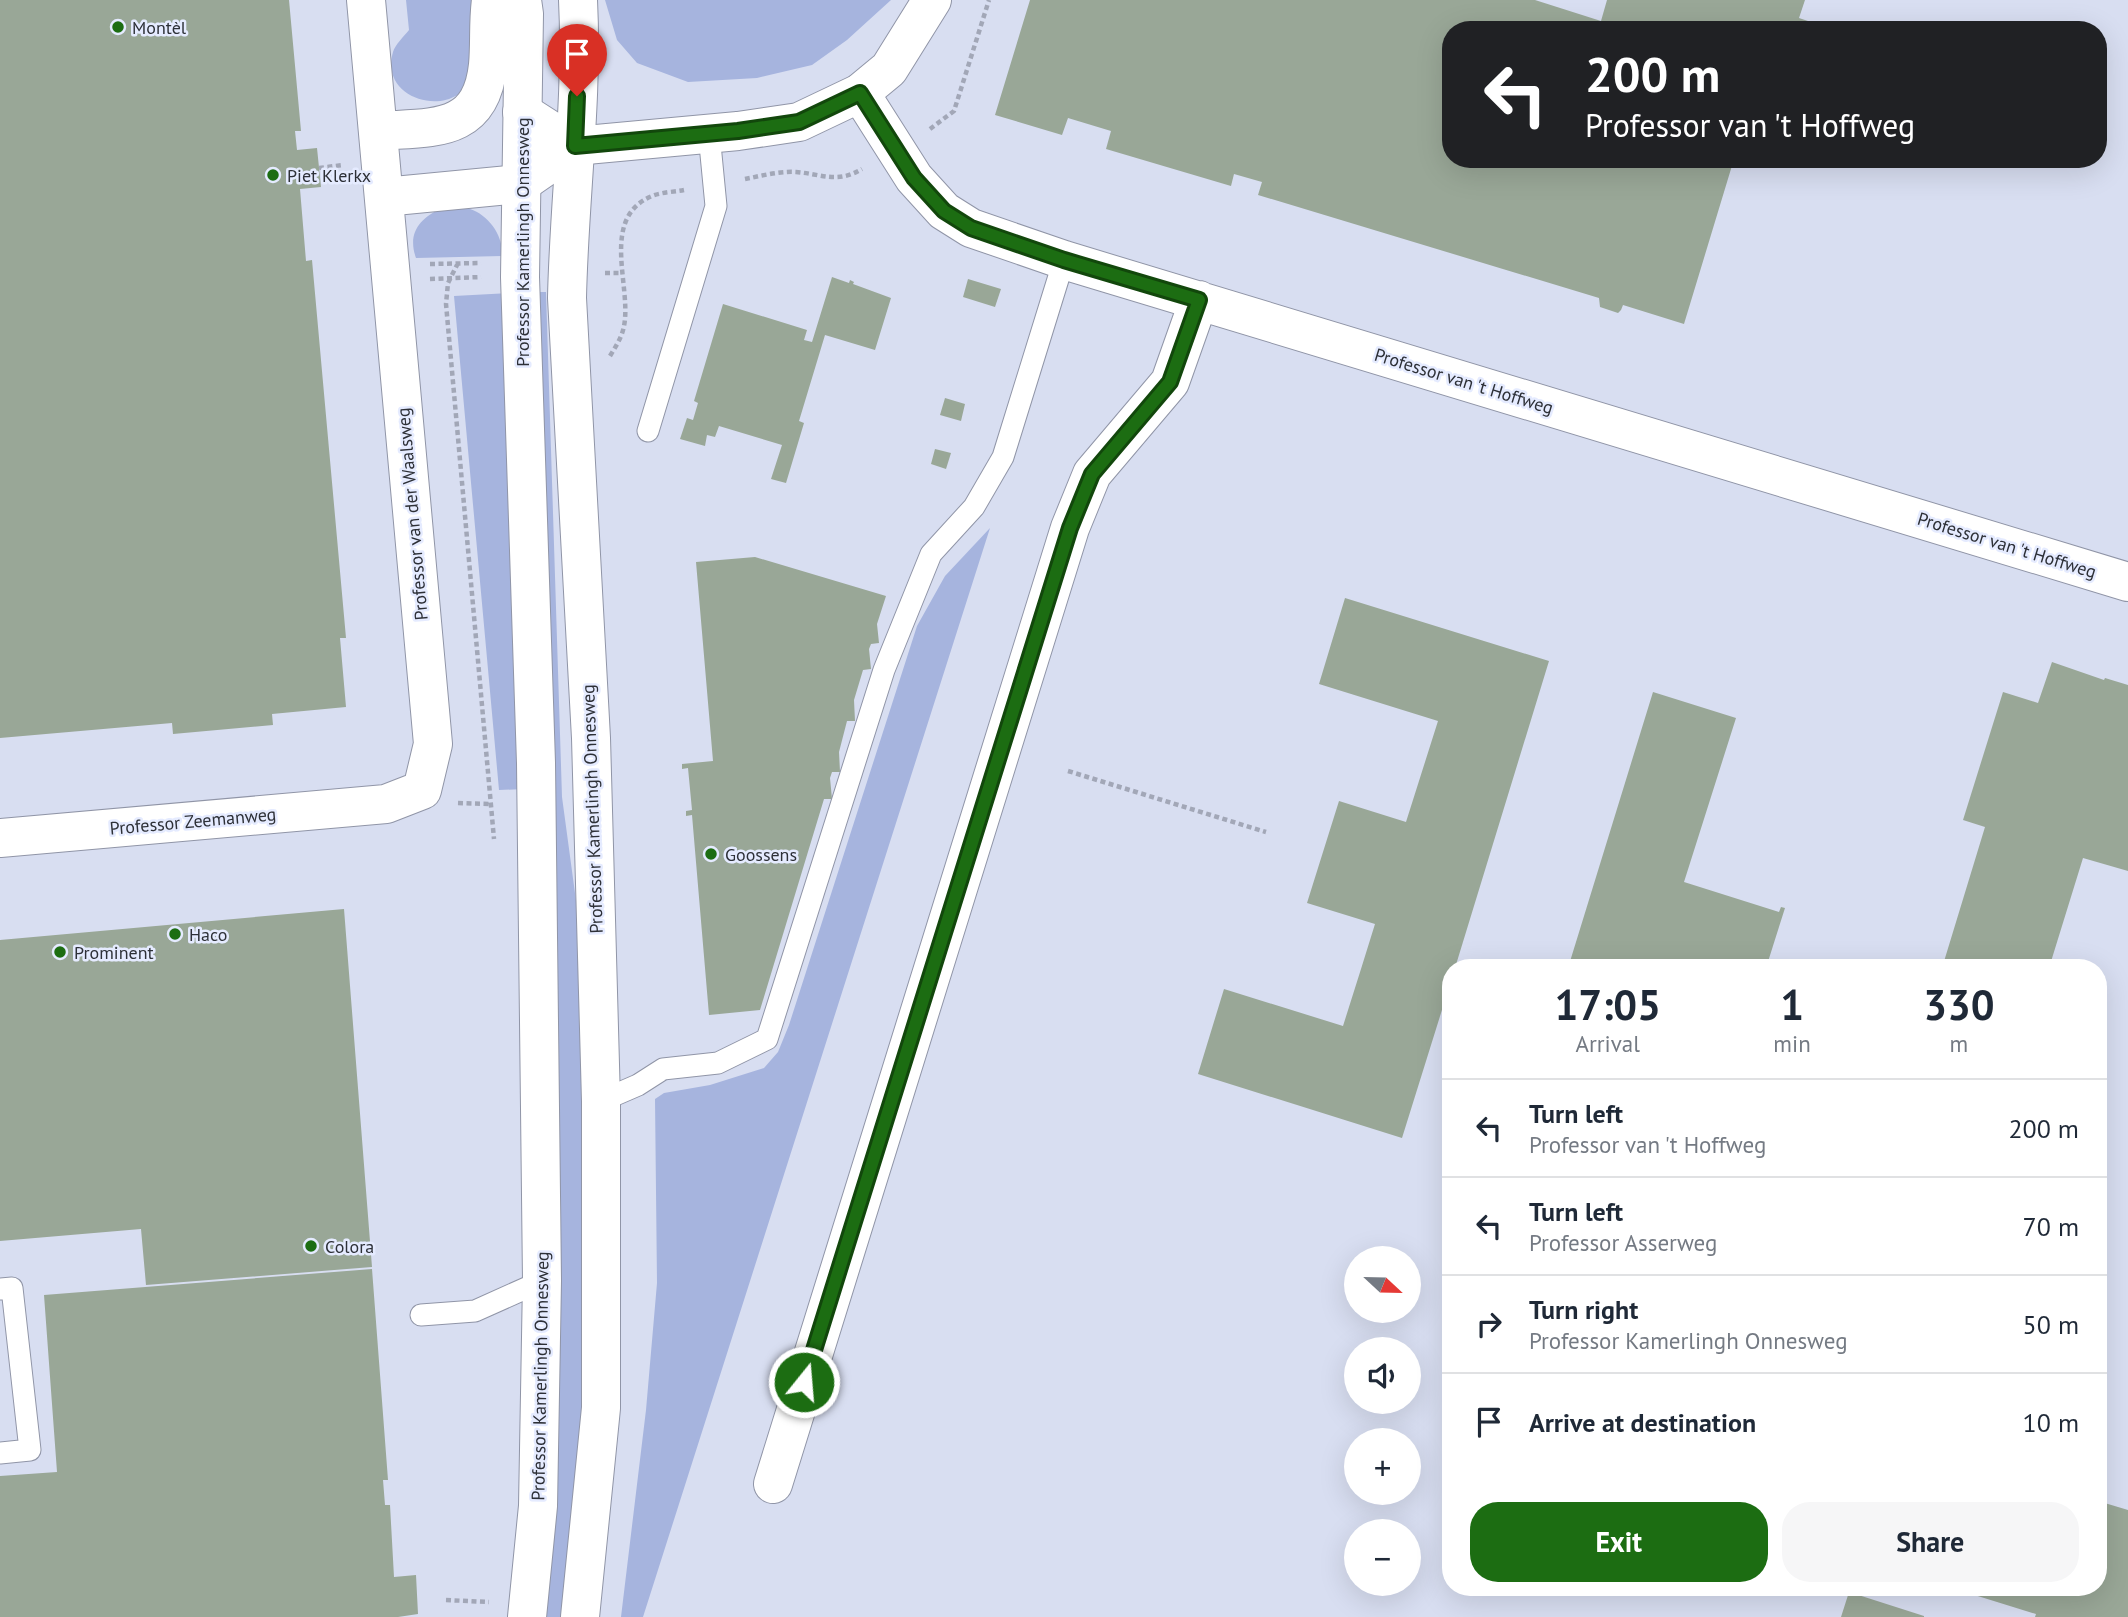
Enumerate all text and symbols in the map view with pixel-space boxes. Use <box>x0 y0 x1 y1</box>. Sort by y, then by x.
place label: Montèl <box>132 16 187 39</box>
marker: Montèl <box>110 19 126 35</box>
pin <box>547 24 607 96</box>
icon: arrive <box>558 35 596 73</box>
text: 200 m <box>1585 42 1720 106</box>
icon: left <box>1470 49 1561 140</box>
text: Professor van 't Hoffweg <box>1585 104 1915 146</box>
street label: Professor Kamerlingh Onnesweg <box>511 117 534 367</box>
place label: Piet Klerkx <box>287 164 371 187</box>
marker: Piet Klerkx <box>265 167 281 183</box>
street label: Professor van 't Hoffweg <box>1372 343 1556 419</box>
street label: Professor van der Waalsweg <box>391 407 433 621</box>
street label: Professor van 't Hoffweg <box>1915 507 2099 583</box>
street label: Professor Kamerlingh Onnesweg <box>576 684 608 934</box>
street label: Professor Zeemanweg <box>109 802 277 840</box>
place label: Goossens <box>725 843 797 866</box>
marker: Goossens <box>703 846 719 862</box>
place label: Haco <box>189 923 227 946</box>
marker: Haco <box>167 926 183 942</box>
place label: Prominent <box>74 941 154 964</box>
marker: Prominent <box>52 944 68 960</box>
text: 17:05 <box>1554 977 1661 1032</box>
text: 1 <box>1780 977 1804 1032</box>
text: 330 <box>1923 977 1995 1032</box>
text: Arrival <box>1575 1029 1640 1058</box>
text: min <box>1773 1029 1811 1058</box>
text: m <box>1950 1029 1968 1058</box>
text: Turn left <box>1529 1097 1623 1130</box>
icon: left <box>1470 1109 1508 1147</box>
text: 200 m <box>2008 1112 2079 1145</box>
text: Professor van 't Hoffweg <box>1529 1130 1766 1159</box>
text: Turn left <box>1529 1195 1623 1228</box>
icon: left <box>1470 1207 1508 1245</box>
text: 70 m <box>2023 1210 2079 1243</box>
text: Professor Asserweg <box>1529 1228 1717 1257</box>
place label: Colora <box>325 1235 374 1258</box>
marker: Colora <box>303 1238 319 1254</box>
north arrow <box>1344 1246 1421 1323</box>
map controls <box>1344 1246 1421 1596</box>
street label: Professor Kamerlingh Onnesweg <box>526 1251 554 1501</box>
text: Turn right <box>1529 1293 1638 1326</box>
icon: right <box>1470 1305 1508 1343</box>
text: 50 m <box>2023 1308 2079 1341</box>
text: Professor Kamerlingh Onnesweg <box>1529 1326 1848 1355</box>
button: sound <box>1344 1337 1421 1414</box>
position arrow <box>767 1345 841 1419</box>
icon: arrive <box>1470 1403 1508 1441</box>
text: Arrive at destination <box>1529 1406 1756 1439</box>
text: 10 m <box>2023 1406 2079 1439</box>
button: + <box>1344 1428 1421 1505</box>
button: Exit <box>1470 1502 1768 1582</box>
button: Share <box>1782 1502 2079 1582</box>
button: − <box>1344 1519 1421 1596</box>

